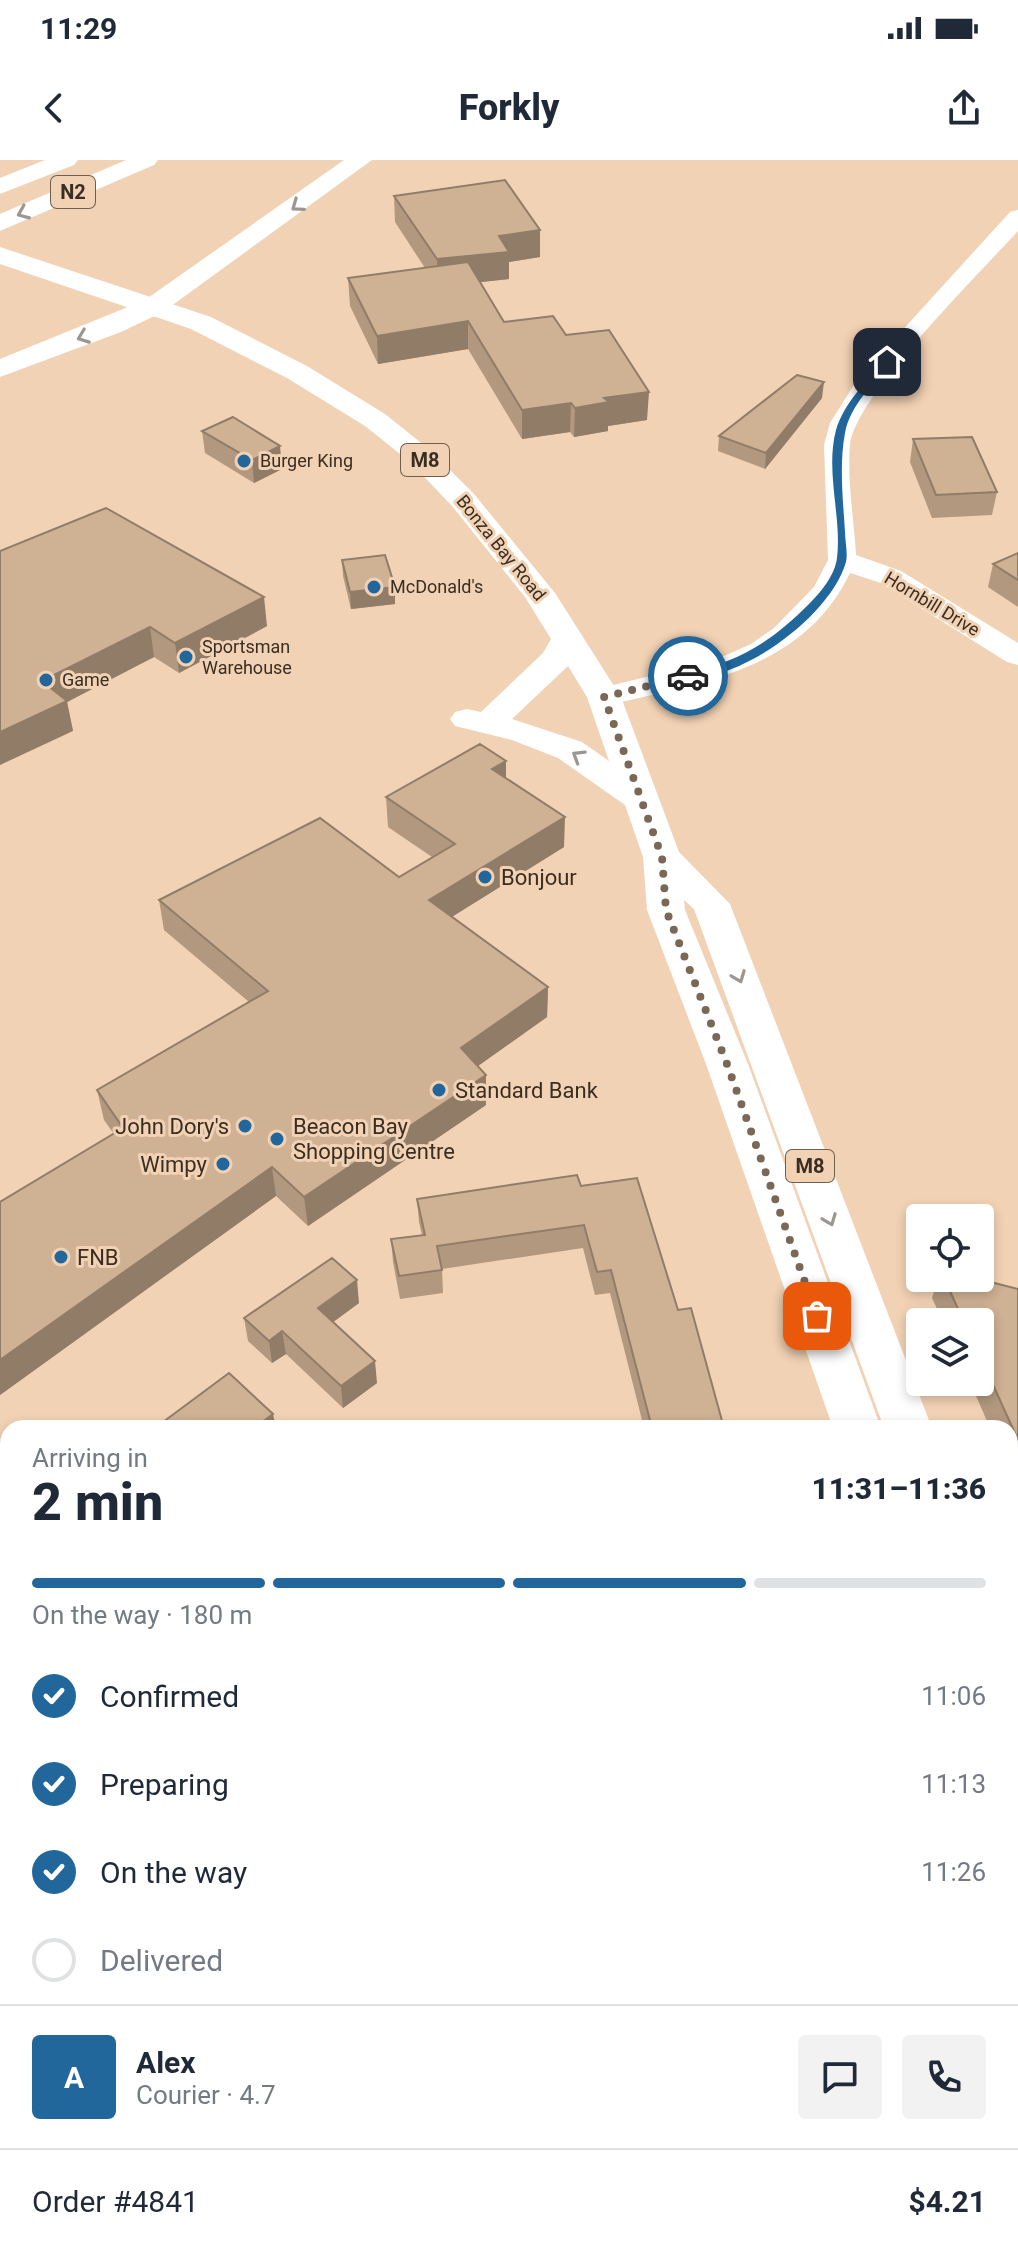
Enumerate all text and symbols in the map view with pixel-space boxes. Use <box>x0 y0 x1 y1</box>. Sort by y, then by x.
text: 11:29 <box>40 11 117 46</box>
icon: back <box>32 86 76 130</box>
icon: share <box>942 86 986 130</box>
text: Forkly <box>459 87 559 129</box>
road number: N2 <box>51 176 95 208</box>
one-way arrow <box>291 196 306 210</box>
one-way arrow <box>17 204 31 220</box>
one-way arrow <box>77 327 91 344</box>
pin <box>853 328 921 396</box>
icon: home <box>865 340 909 384</box>
road number: M8 <box>401 444 449 476</box>
place label: Burger King <box>260 450 353 471</box>
marker: Burger King <box>235 452 253 470</box>
street label: Bonza Bay Road <box>452 491 550 605</box>
street label: Hornbill Drive <box>881 567 984 640</box>
place label: McDonald's <box>390 576 483 597</box>
marker: McDonald's <box>365 578 383 596</box>
place label: Sportsman Warehouse <box>202 636 292 678</box>
courier <box>648 636 728 716</box>
marker: Sportsman Warehouse <box>177 648 195 666</box>
icon: car <box>666 654 710 698</box>
place label: Game <box>62 669 109 690</box>
marker: Game <box>37 671 55 689</box>
one-way arrow <box>572 750 587 766</box>
place label: Bonjour <box>501 865 577 890</box>
marker: Bonjour <box>476 868 494 886</box>
one-way arrow <box>729 969 746 983</box>
place label: Standard Bank <box>455 1078 599 1103</box>
marker: Standard Bank <box>430 1081 448 1099</box>
place label: John Dory's <box>115 1114 229 1139</box>
place label: Beacon Bay Shopping Centre <box>293 1114 455 1164</box>
marker: John Dory's <box>236 1117 254 1135</box>
marker: Beacon Bay Shopping Centre <box>268 1130 286 1148</box>
road number: M8 <box>786 1150 834 1182</box>
place label: Wimpy <box>140 1152 208 1177</box>
marker: Wimpy <box>214 1155 232 1173</box>
map controls <box>906 1204 994 1396</box>
button: locate <box>906 1204 994 1292</box>
one-way arrow <box>820 1212 837 1226</box>
place label: FNB <box>77 1245 119 1270</box>
marker: FNB <box>52 1248 70 1266</box>
pin <box>783 1282 851 1350</box>
icon: bag <box>795 1294 839 1338</box>
button: layers <box>906 1308 994 1396</box>
text: Arriving in <box>32 1443 148 1473</box>
text: 11:31–11:36 <box>811 1471 986 1506</box>
text: 2 min <box>32 1472 163 1533</box>
text: On the way · 180 m <box>32 1600 252 1630</box>
icon: check <box>32 1674 76 1718</box>
text: Confirmed <box>100 1679 239 1714</box>
text: 11:06 <box>921 1681 986 1711</box>
icon: check <box>32 1762 76 1806</box>
text: Preparing <box>100 1767 229 1802</box>
text: 11:13 <box>921 1769 986 1799</box>
icon: check <box>32 1850 76 1894</box>
text: On the way <box>100 1855 247 1890</box>
text: 11:26 <box>921 1857 986 1887</box>
text: Delivered <box>100 1943 223 1978</box>
button: chat <box>798 2035 882 2119</box>
button: phone <box>902 2035 986 2119</box>
text: Alex <box>136 2045 196 2080</box>
text: A <box>64 2060 84 2095</box>
text: Courier · 4.7 <box>136 2080 276 2110</box>
text: Order #4841 <box>32 2184 199 2219</box>
text: $4.21 <box>908 2184 986 2219</box>

